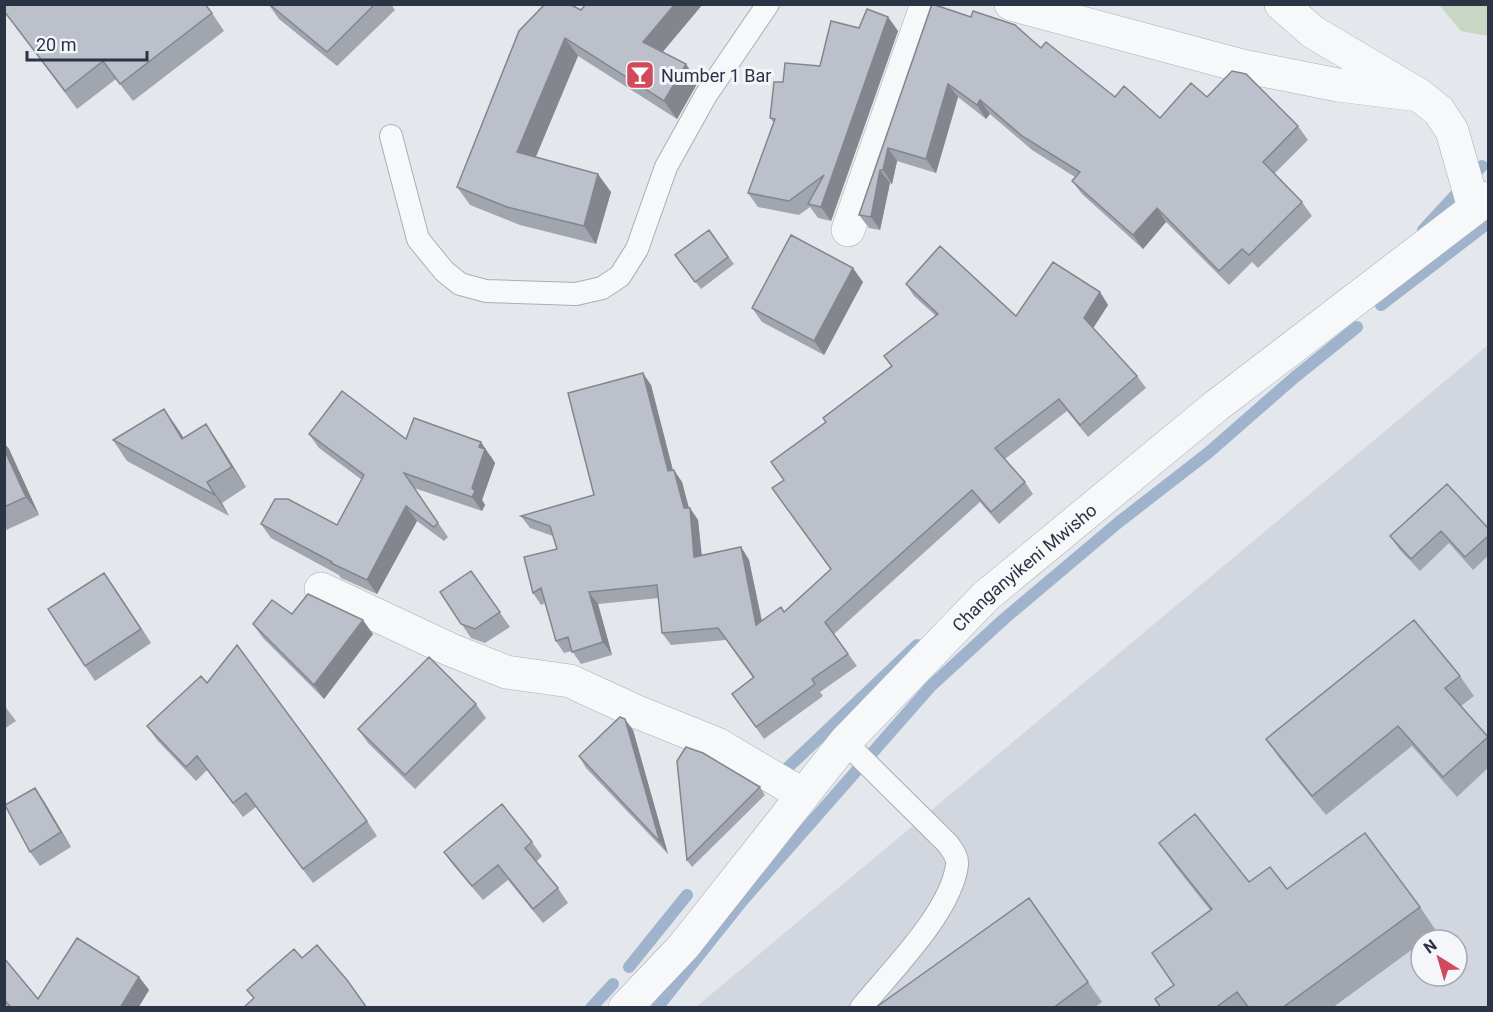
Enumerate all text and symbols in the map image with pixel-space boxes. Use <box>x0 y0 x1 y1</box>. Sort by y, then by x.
scale bar <box>27 24 147 62</box>
text: 20 m <box>36 34 76 55</box>
bar icon: Number 1 Bar <box>624 59 656 91</box>
place label: Number 1 Bar <box>661 65 771 86</box>
street label: Changanyikeni Mwisho <box>947 499 1101 635</box>
north arrow <box>1409 928 1469 988</box>
text: N <box>1420 935 1441 957</box>

